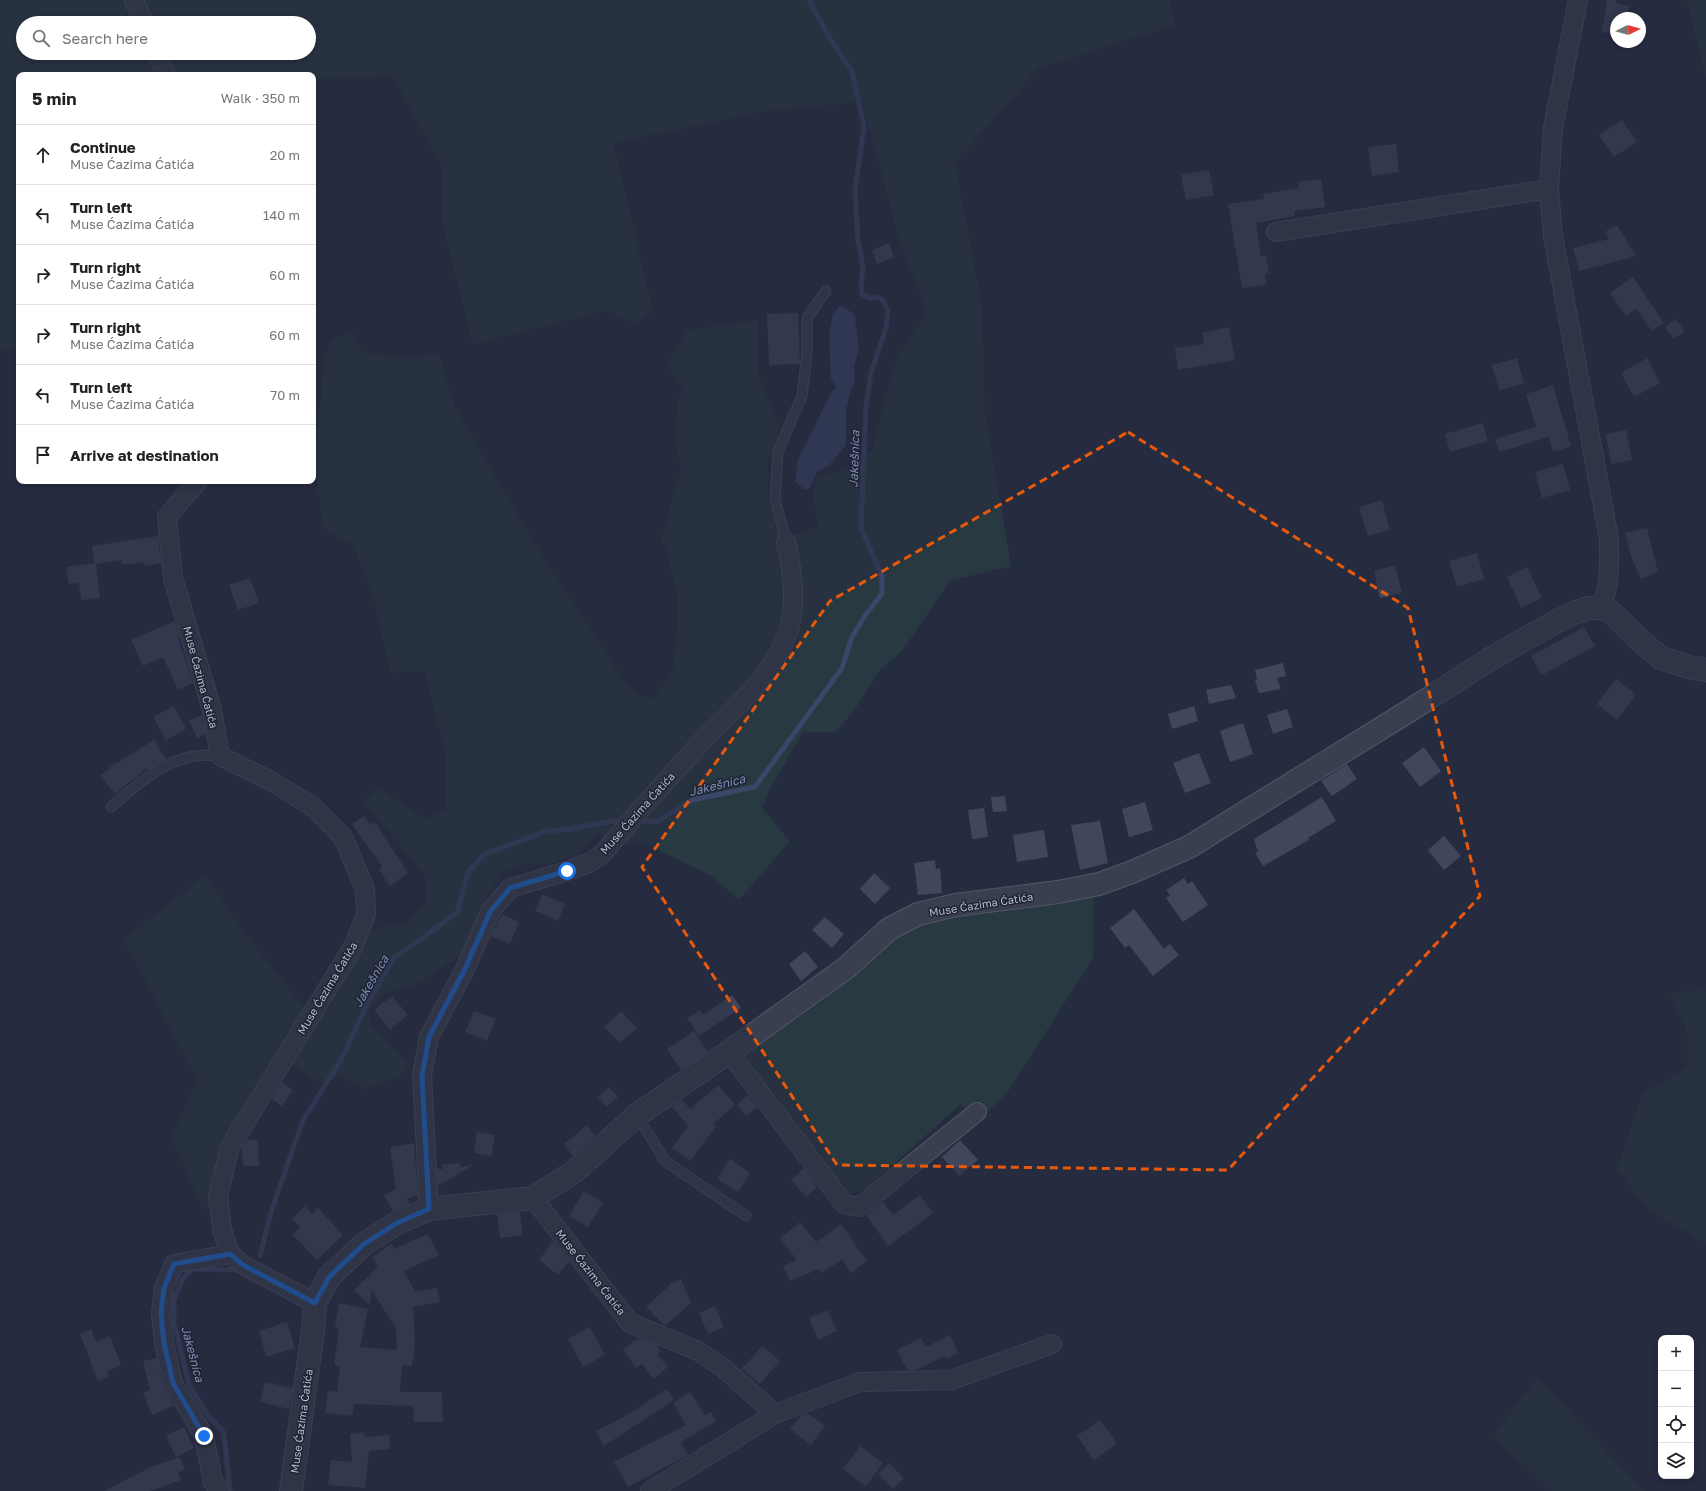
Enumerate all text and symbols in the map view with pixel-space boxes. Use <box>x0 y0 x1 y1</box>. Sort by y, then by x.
north arrow <box>1610 12 1646 48</box>
search box <box>16 16 316 60</box>
icon: search <box>30 27 52 49</box>
text: Search here <box>62 29 148 47</box>
text: 5 min <box>32 88 76 109</box>
text: Walk · 350 m <box>221 90 300 106</box>
text: Continue <box>70 138 136 156</box>
icon: ahead <box>32 144 54 166</box>
text: 20 m <box>270 147 300 163</box>
text: Muse Ćazima Ćatića <box>70 156 194 172</box>
text: Turn left <box>70 198 132 216</box>
icon: left <box>32 204 54 226</box>
text: 140 m <box>263 207 300 223</box>
text: Muse Ćazima Ćatića <box>70 216 194 232</box>
text: Turn right <box>70 258 141 276</box>
icon: right <box>32 264 54 286</box>
text: 60 m <box>269 267 300 283</box>
text: Muse Ćazima Ćatića <box>70 276 194 292</box>
text: Turn right <box>70 318 141 336</box>
icon: right <box>32 324 54 346</box>
text: 60 m <box>269 327 300 343</box>
text: Muse Ćazima Ćatića <box>70 336 194 352</box>
text: Turn left <box>70 378 132 396</box>
icon: left <box>32 384 54 406</box>
text: 70 m <box>270 387 300 403</box>
text: Muse Ćazima Ćatića <box>70 396 194 412</box>
water label: Jakešnica <box>846 429 863 488</box>
icon: arrive <box>32 444 54 466</box>
text: Arrive at destination <box>70 446 219 464</box>
street label: Muse Ćazima Ćatića <box>181 625 221 729</box>
street label: Muse Ćazima Ćatića <box>597 770 677 856</box>
water label: Jakešnica <box>687 771 748 799</box>
route start <box>558 862 576 880</box>
street label: Muse Ćazima Ćatića <box>928 889 1034 919</box>
street label: Muse Ćazima Ćatića <box>294 940 360 1036</box>
water label: Jakešnica <box>350 951 392 1010</box>
street label: Muse Ćazima Ćatića <box>554 1227 628 1317</box>
water label: Jakešnica <box>178 1324 208 1385</box>
map controls <box>1658 1335 1694 1479</box>
button: + <box>1658 1335 1694 1371</box>
street label: Muse Ćazima Ćatića <box>287 1368 315 1474</box>
button: − <box>1658 1371 1694 1407</box>
button: locate <box>1658 1407 1694 1443</box>
route end <box>195 1427 213 1445</box>
button: layers <box>1658 1443 1694 1479</box>

